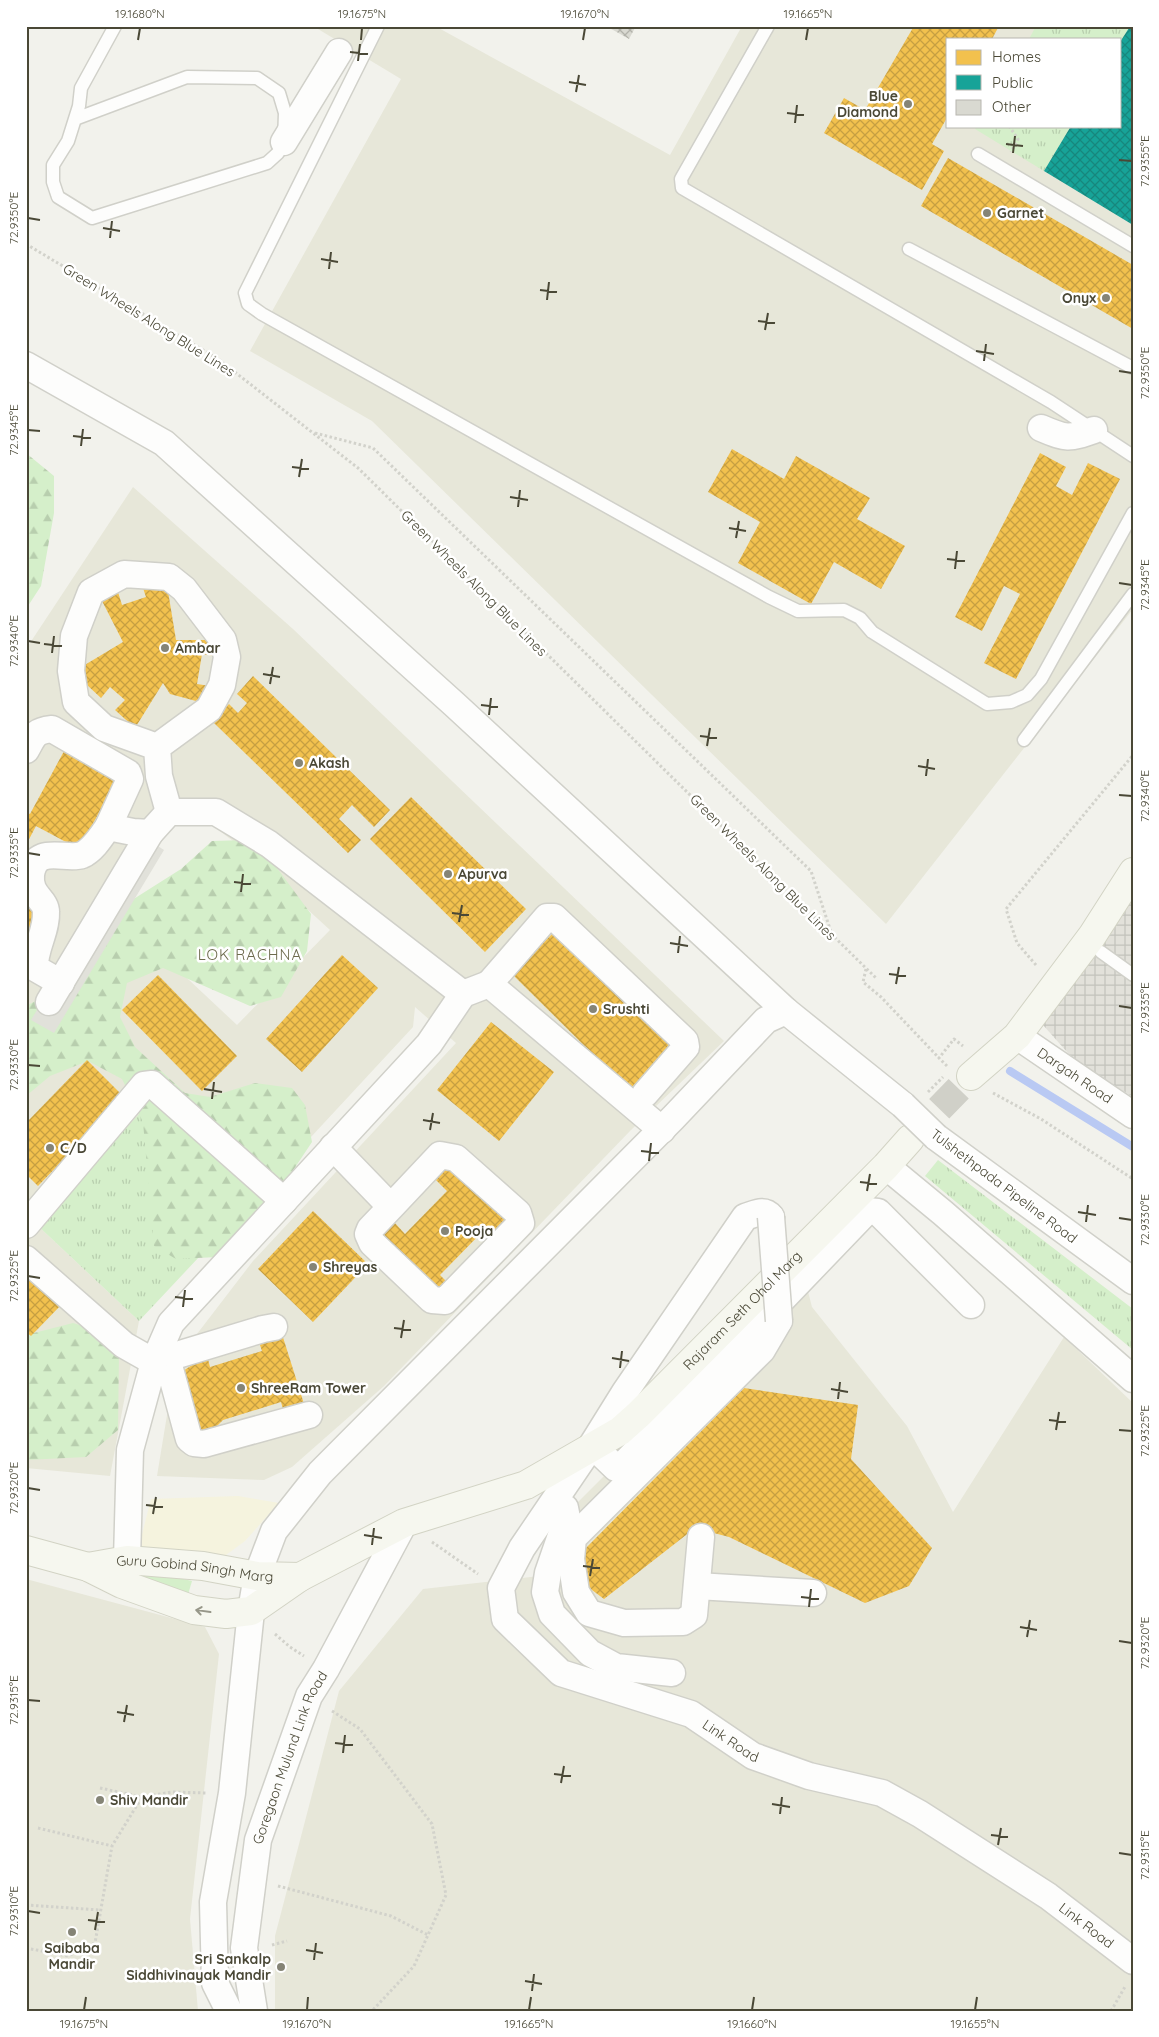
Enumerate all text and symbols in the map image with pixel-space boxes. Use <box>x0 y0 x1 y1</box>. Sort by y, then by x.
text: 19.1680°N <box>115 6 165 21</box>
text: 19.1675°N <box>338 6 386 21</box>
text: 19.1670°N <box>560 6 610 21</box>
text: 19.1665°N <box>784 6 832 21</box>
legend <box>946 38 1122 128</box>
text: Homes <box>992 47 1041 66</box>
text: Public <box>992 73 1033 92</box>
place label: Blue Diamond <box>837 87 898 121</box>
text: Other <box>992 97 1032 116</box>
marker: Blue Diamond <box>902 98 914 110</box>
text: 72.9355°E <box>1137 135 1152 187</box>
text: 72.9350°E <box>6 192 21 244</box>
place label: Garnet <box>997 204 1044 222</box>
marker: Garnet <box>981 207 993 219</box>
street label: Green Wheels Along Blue Lines <box>60 259 238 381</box>
place label: Onyx <box>1062 289 1096 307</box>
marker: Onyx <box>1100 292 1112 304</box>
text: 72.9350°E <box>1137 347 1152 399</box>
text: 72.9345°E <box>6 404 21 456</box>
street label: Green Wheels Along Blue Lines <box>397 506 551 660</box>
text: 72.9345°E <box>1137 559 1152 611</box>
text: 72.9340°E <box>6 615 21 667</box>
place label: Ambar <box>175 639 221 657</box>
marker: Ambar <box>159 642 171 654</box>
place label: Akash <box>309 754 350 772</box>
marker: Akash <box>293 757 305 769</box>
text: 72.9340°E <box>1137 770 1152 822</box>
street label: Green Wheels Along Blue Lines <box>686 790 840 944</box>
text: 72.9335°E <box>6 827 21 879</box>
place label: Apurva <box>458 865 507 883</box>
marker: Apurva <box>442 868 454 880</box>
district label: LOK RACHNA <box>198 945 302 964</box>
text: 72.9335°E <box>1137 982 1152 1034</box>
place label: Srushti <box>603 1000 650 1018</box>
marker: Srushti <box>587 1003 599 1015</box>
text: 72.9330°E <box>6 1039 21 1091</box>
street label: Dargah Road <box>1034 1043 1116 1107</box>
street label: Tulshethpada Pipeline Road <box>927 1125 1081 1247</box>
place label: C/D <box>60 1139 87 1157</box>
marker: C/D <box>44 1142 56 1154</box>
text: 72.9330°E <box>1137 1194 1152 1246</box>
place label: Pooja <box>455 1222 493 1240</box>
marker: Pooja <box>439 1225 451 1237</box>
street label: Rajaram Seth Ohol Marg <box>679 1247 805 1374</box>
text: 72.9325°E <box>6 1250 21 1302</box>
place label: Shreyas <box>323 1258 378 1276</box>
marker: Shreyas <box>307 1261 319 1273</box>
place label: ShreeRam Tower <box>251 1379 366 1397</box>
marker: ShreeRam Tower <box>235 1382 247 1394</box>
text: 72.9325°E <box>1137 1405 1152 1457</box>
text: 72.9320°E <box>6 1462 21 1514</box>
street label: Guru Gobind Singh Marg <box>115 1551 274 1585</box>
one-way arrow <box>195 1606 211 1616</box>
text: 72.9320°E <box>1137 1617 1152 1669</box>
street label: Goregaon Mulund Link Road <box>248 1668 331 1847</box>
text: 72.9315°E <box>6 1675 21 1725</box>
street label: Link Road <box>699 1715 761 1766</box>
place label: Shiv Mandir <box>110 1791 188 1809</box>
marker: Shiv Mandir <box>94 1794 106 1806</box>
text: 72.9315°E <box>1137 1830 1152 1880</box>
text: 72.9310°E <box>6 1886 21 1936</box>
street label: Link Road <box>1055 1899 1118 1952</box>
marker: Saibaba Mandir <box>66 1926 78 1938</box>
place label: Saibaba Mandir <box>44 1939 100 1973</box>
place label: Sri Sankalp Siddhivinayak Mandir <box>126 1950 271 1984</box>
marker: Sri Sankalp Siddhivinayak Mandir <box>275 1961 287 1973</box>
text: 19.1675°N <box>60 2016 108 2031</box>
text: 19.1670°N <box>282 2016 332 2031</box>
text: 19.1665°N <box>505 2016 553 2031</box>
text: 19.1660°N <box>727 2016 777 2031</box>
text: 19.1655°N <box>950 2016 1000 2031</box>

